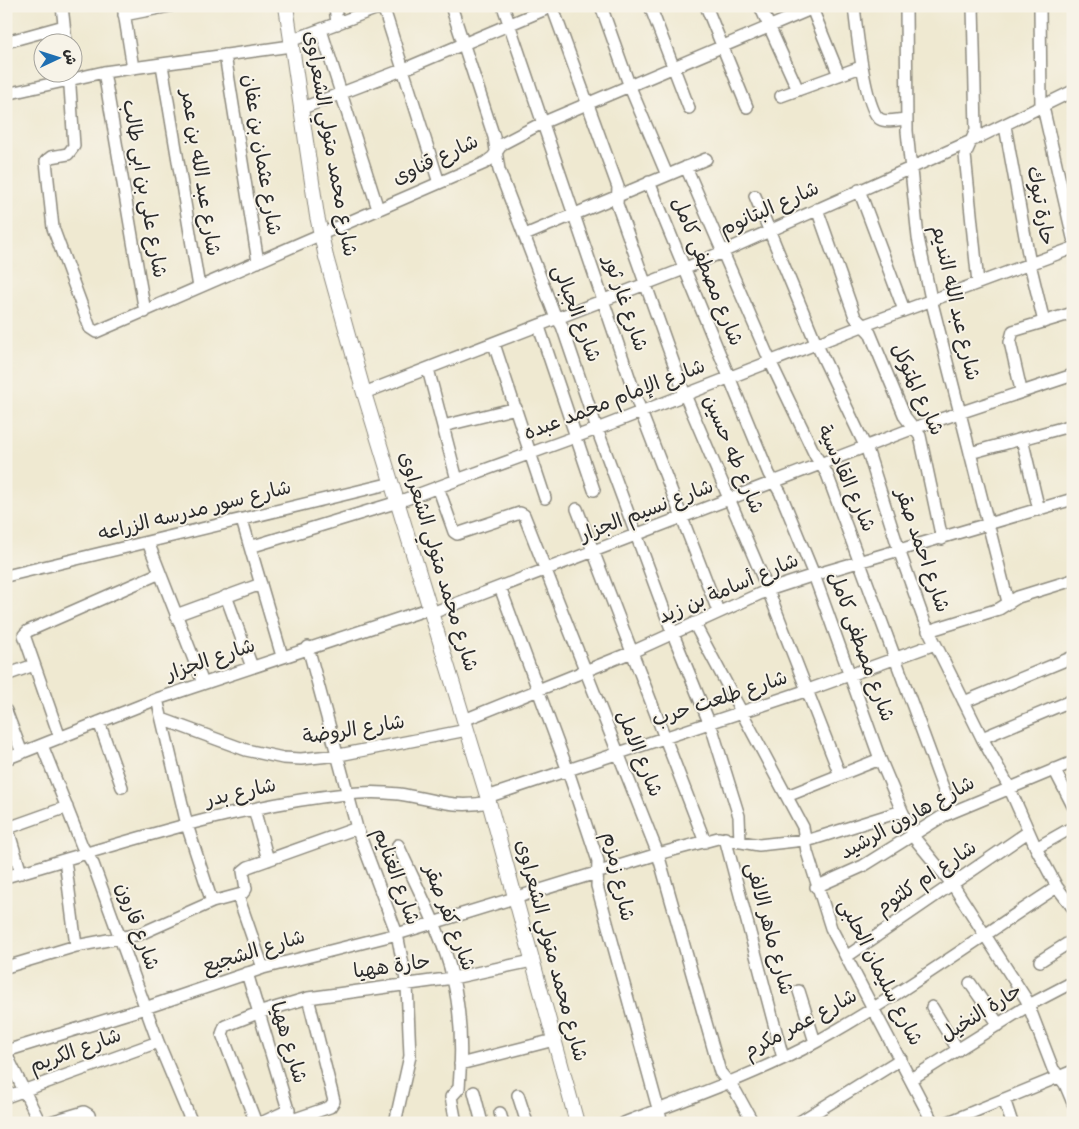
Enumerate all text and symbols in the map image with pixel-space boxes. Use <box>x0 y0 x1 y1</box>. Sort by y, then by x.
street label: شارع محمد متولي الشعراوى <box>294 29 363 259</box>
north arrow <box>32 32 82 82</box>
text: ش <box>58 49 80 66</box>
street label: شارع عثمان بن عفان <box>233 72 287 238</box>
street label: شارع عبد الله بن عمر <box>171 86 226 258</box>
street label: شارع على بن ابى طالب <box>113 98 173 280</box>
street label: شارع قناوى <box>388 128 484 194</box>
street label: حارة تبوك <box>1018 164 1060 248</box>
street label: شارع البتانوم <box>716 175 824 245</box>
street label: شارع مصطفى كامل <box>663 193 749 351</box>
street label: شارع عبد الله النديم <box>922 222 986 384</box>
street label: شارع غار ثور <box>593 250 654 356</box>
street label: شارع الجبالى <box>543 261 607 367</box>
street label: شارع المتوكل <box>882 339 950 441</box>
street label: شارع الإمام محمد عبده <box>520 353 710 449</box>
street label: شارع طه حسين <box>694 391 770 519</box>
street label: شارع القادسية <box>808 421 882 537</box>
street label: شارع محمد متولي الشعراوى <box>389 448 484 676</box>
street label: شارع نسيم الجزار <box>574 473 718 552</box>
street label: شارع سور مدرسه الزراعه <box>95 474 295 550</box>
street label: شارع احمد صقر <box>886 483 956 617</box>
street label: شارع أسامة بن زيد <box>654 547 804 633</box>
street label: شارع مصطفى كامل <box>819 568 901 726</box>
street label: شارع الجزار <box>161 632 260 690</box>
street label: شارع طلعت حرب <box>648 664 792 736</box>
street label: شارع الامل <box>607 706 669 802</box>
street label: شارع الروضة <box>301 709 407 753</box>
street label: شارع هارون الرشيد <box>835 770 981 868</box>
street label: شارع بدر <box>201 772 279 817</box>
street label: شارع الغنايم <box>364 824 426 930</box>
street label: شارع زمزم <box>593 830 641 924</box>
street label: شارع ام كلثوم <box>871 834 983 924</box>
street label: شارع محمد متولي الشعراوى <box>505 837 594 1066</box>
street label: شارع كفر صقر <box>414 859 482 976</box>
street label: شارع ماهر الالفى <box>736 859 800 999</box>
street label: شارع قارون <box>107 879 165 975</box>
street label: شارع سليمان الحلبى <box>829 894 929 1052</box>
street label: شارع الشجيع <box>199 924 309 982</box>
street label: حارة ههيا <box>352 948 432 988</box>
street label: حارة النخيل <box>936 977 1028 1051</box>
street label: شارع عمر مكرم <box>739 983 863 1067</box>
street label: شارع ههيا <box>261 999 313 1087</box>
street label: شارع الكريم <box>26 1022 126 1082</box>

